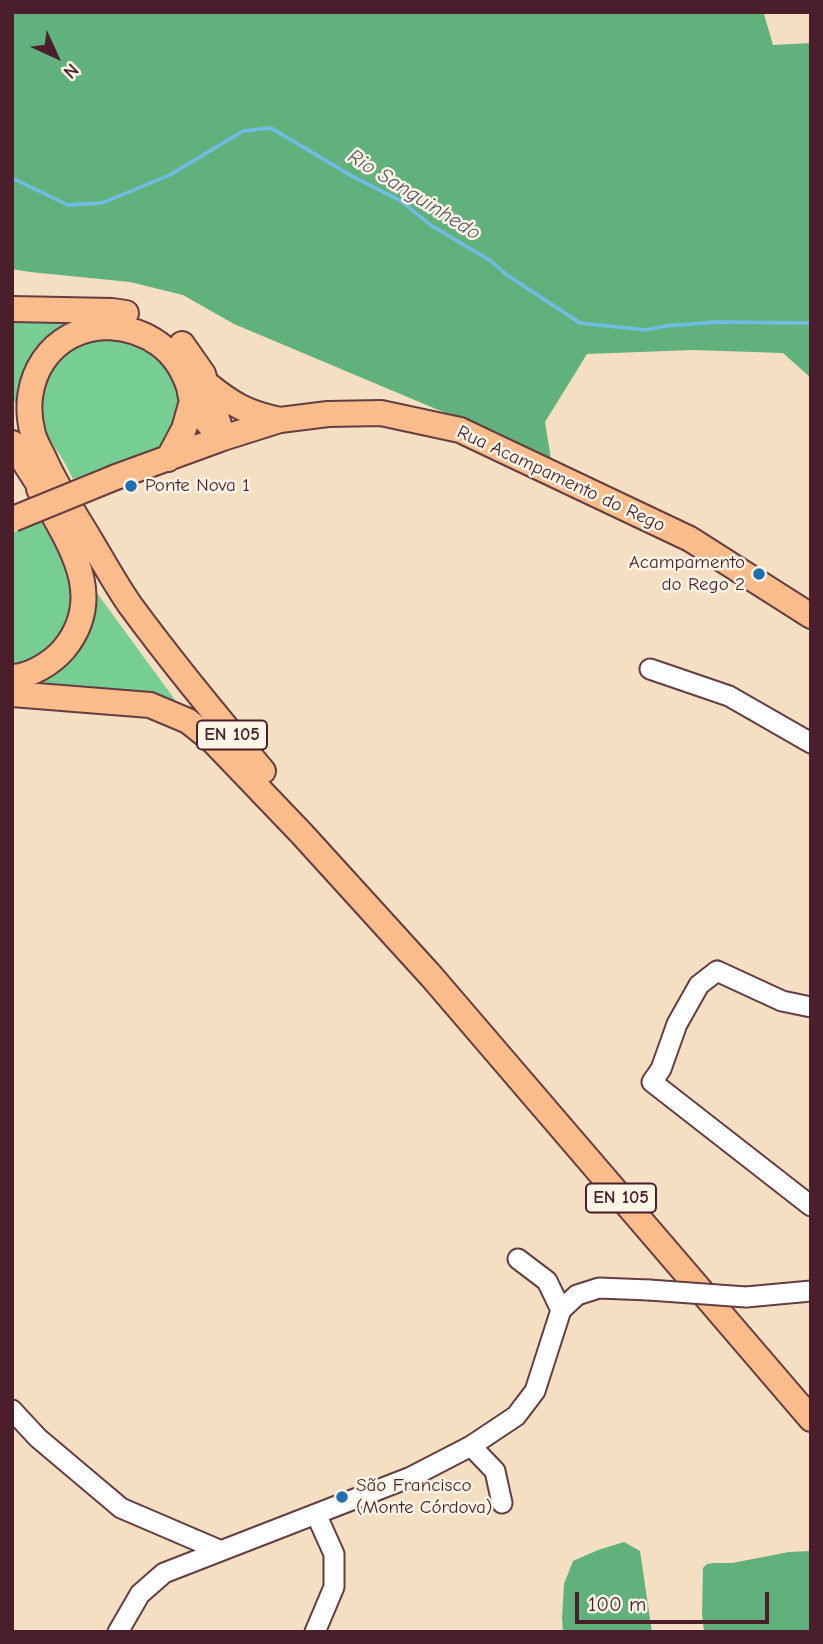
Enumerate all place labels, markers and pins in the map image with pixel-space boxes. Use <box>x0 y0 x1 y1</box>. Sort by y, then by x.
place label: Ponte Nova 1 <box>145 475 250 497</box>
marker: Ponte Nova 1 <box>123 478 139 494</box>
place label: Acampamento do Rego 2 <box>629 552 745 596</box>
marker: Acampamento do Rego 2 <box>751 566 767 582</box>
place label: São Francisco (Monte Córdova) <box>356 1475 492 1519</box>
marker: São Francisco (Monte Córdova) <box>334 1489 350 1505</box>

